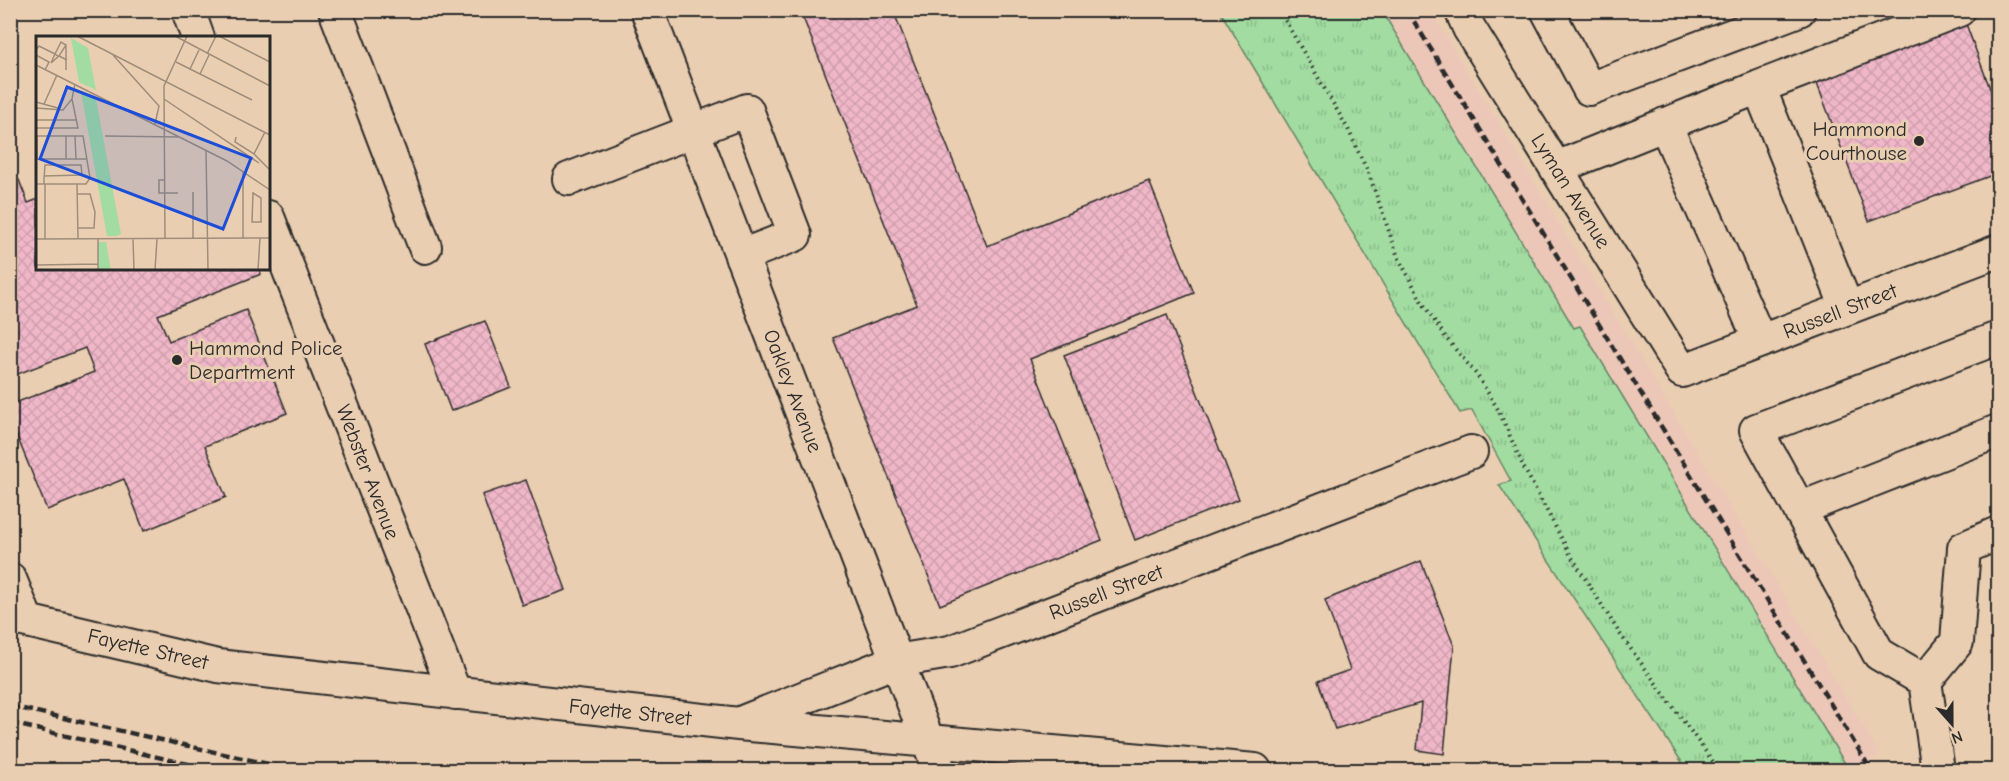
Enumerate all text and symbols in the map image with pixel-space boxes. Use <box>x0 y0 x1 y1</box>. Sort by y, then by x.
inset map <box>36 36 270 270</box>
place label: Hammond Courthouse <box>1806 117 1907 165</box>
street label: Lyman Avenue <box>1526 129 1616 253</box>
marker: Hammond Courthouse <box>1912 134 1926 148</box>
street label: Russell Street <box>1780 278 1901 344</box>
street label: Oakley Avenue <box>759 326 827 456</box>
place label: Hammond Police Department <box>189 336 343 384</box>
marker: Hammond Police Department <box>170 353 184 367</box>
street label: Webster Avenue <box>331 401 405 543</box>
street label: Russell Street <box>1046 559 1167 625</box>
street label: Fayette Street <box>85 623 212 675</box>
street label: Fayette Street <box>568 694 693 730</box>
north arrow <box>1922 694 1982 754</box>
text: N <box>1949 727 1965 747</box>

